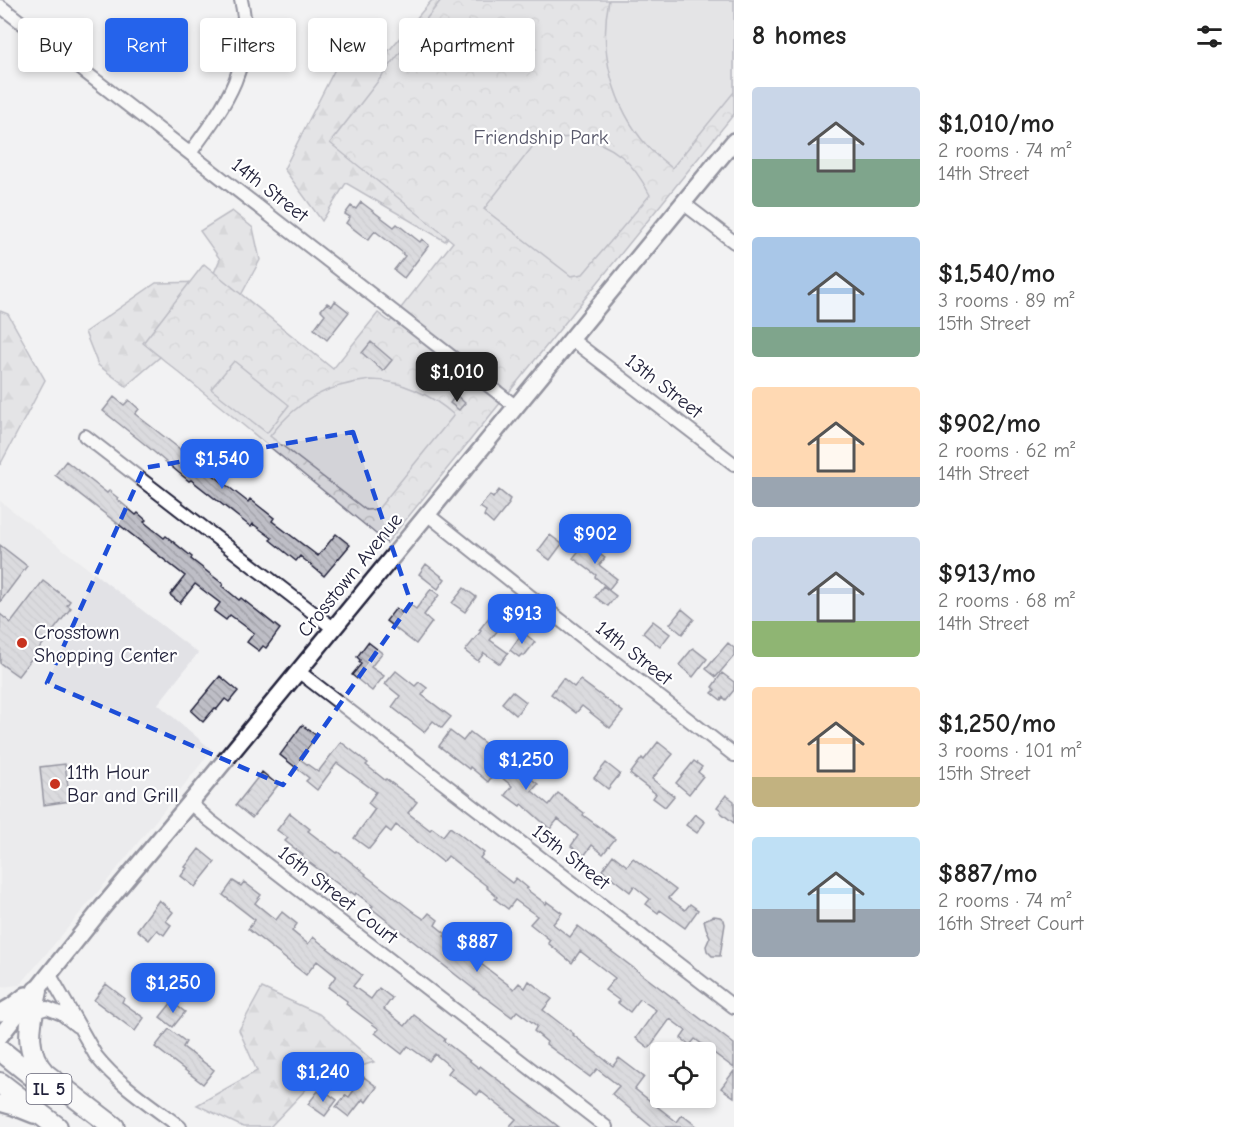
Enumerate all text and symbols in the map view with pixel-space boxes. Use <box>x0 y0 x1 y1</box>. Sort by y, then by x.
chip: Buy <box>18 18 93 72</box>
chip: Rent <box>105 18 188 72</box>
chip: Filters <box>200 18 296 72</box>
chip: New <box>308 18 387 72</box>
chip: Apartment <box>399 18 535 72</box>
icon: filters <box>1193 20 1226 53</box>
text: 8 homes <box>752 21 846 51</box>
text: $1,010/mo <box>938 109 1054 139</box>
icon: home <box>800 111 872 183</box>
park label: Friendship Park <box>474 126 609 149</box>
text: 2 rooms · 74 m² <box>938 139 1071 162</box>
street label: 14th Street <box>227 153 314 228</box>
text: 14th Street <box>938 162 1029 185</box>
text: $1,540/mo <box>938 259 1055 289</box>
icon: home <box>800 261 872 333</box>
text: 3 rooms · 89 m² <box>938 289 1074 312</box>
text: 15th Street <box>938 312 1030 335</box>
street label: 13th Street <box>621 349 708 424</box>
pin: $1,010 <box>408 352 506 403</box>
text: $1,010 <box>430 360 484 383</box>
text: $902/mo <box>938 409 1041 439</box>
icon: home <box>800 411 872 483</box>
pin: $1,540 <box>173 439 271 490</box>
text: 2 rooms · 62 m² <box>938 439 1075 462</box>
text: $1,540 <box>194 447 250 470</box>
text: 14th Street <box>938 462 1029 485</box>
street label: Crosstown Avenue <box>293 508 407 642</box>
pin: $902 <box>559 514 631 565</box>
text: $902 <box>573 522 617 545</box>
text: $913/mo <box>938 559 1036 589</box>
icon: home <box>800 561 872 633</box>
text: 2 rooms · 68 m² <box>938 589 1075 612</box>
pin: $913 <box>486 594 558 645</box>
text: $913 <box>502 602 542 625</box>
text: 14th Street <box>938 612 1029 635</box>
street label: 14th Street <box>591 616 678 691</box>
place label: Crosstown Shopping Center <box>34 621 177 667</box>
marker: Crosstown Shopping Center <box>15 636 29 650</box>
text: $1,250/mo <box>938 709 1056 739</box>
icon: home <box>800 711 872 783</box>
text: 3 rooms · 101 m² <box>938 739 1082 762</box>
pin: $1,250 <box>477 740 575 791</box>
text: $1,250 <box>498 748 554 771</box>
place label: 11th Hour Bar and Grill <box>67 761 179 807</box>
text: 15th Street <box>938 762 1030 785</box>
marker: 11th Hour Bar and Grill <box>48 777 62 791</box>
street label: 15th Street <box>528 820 615 895</box>
street label: 16th Street Court <box>274 841 403 950</box>
text: $887/mo <box>938 859 1038 889</box>
icon: home <box>800 861 872 933</box>
text: 2 rooms · 74 m² <box>938 889 1071 912</box>
text: 16th Street Court <box>938 912 1083 935</box>
pin: $887 <box>441 922 513 973</box>
text: $887 <box>456 930 498 953</box>
pin: $1,250 <box>124 963 222 1014</box>
text: $1,250 <box>145 971 201 994</box>
map controls <box>650 1042 716 1108</box>
button: locate <box>650 1042 716 1108</box>
pin: $1,240 <box>274 1052 372 1103</box>
text: $1,240 <box>296 1060 350 1083</box>
road number: IL 5 <box>26 1074 72 1104</box>

